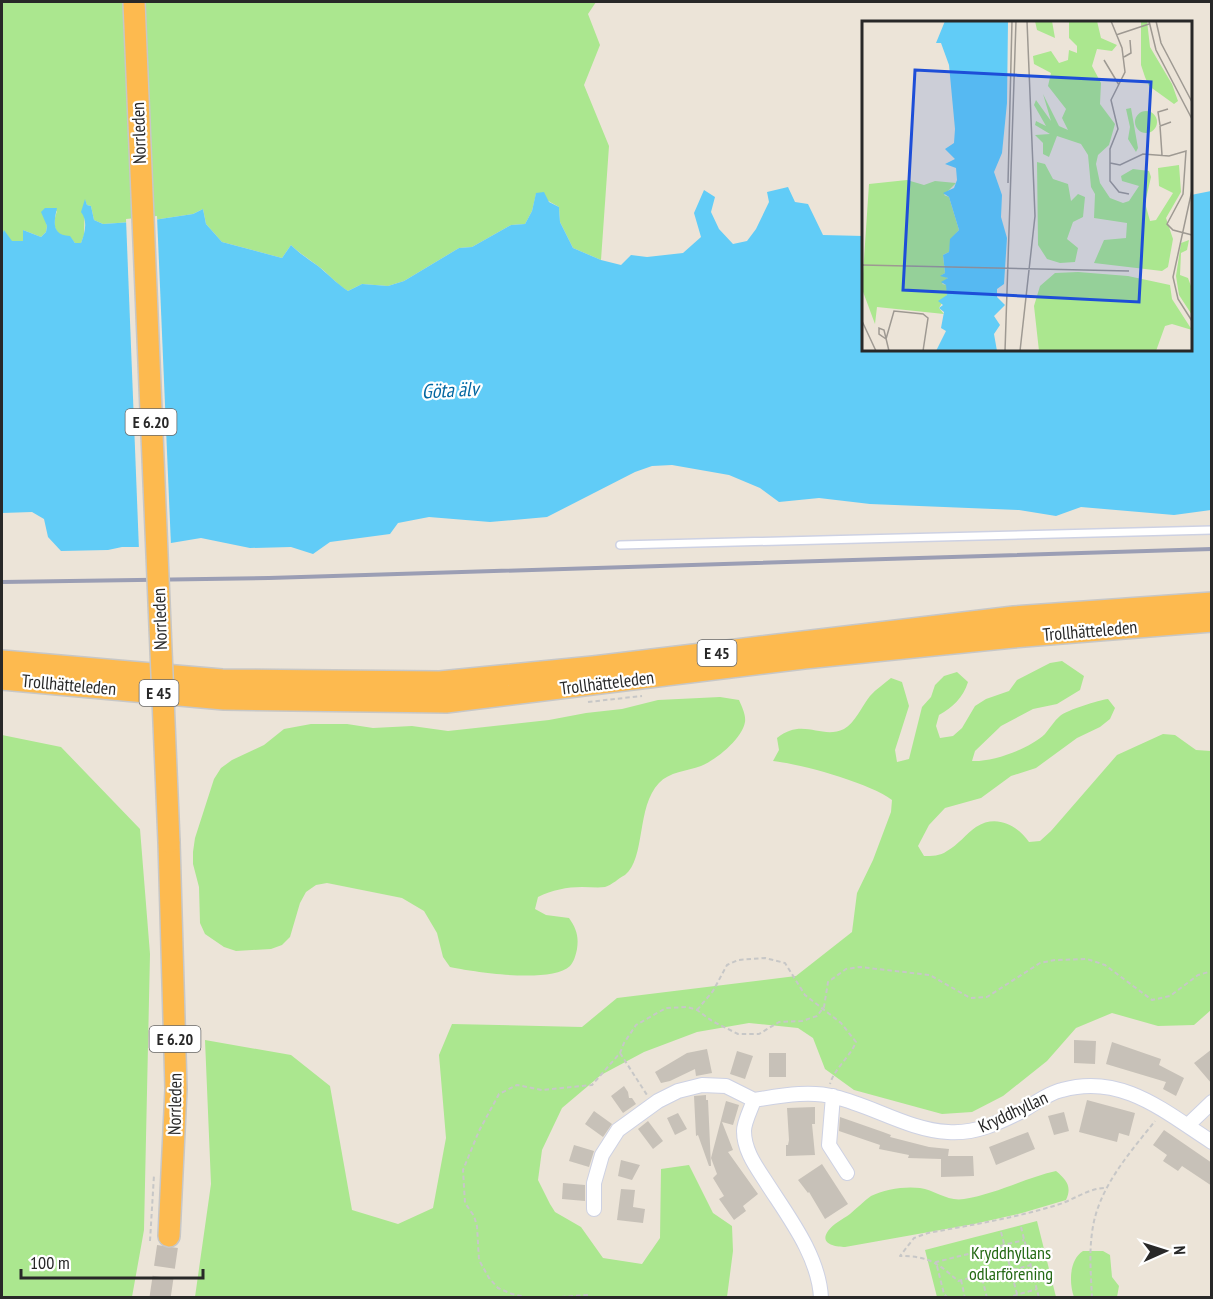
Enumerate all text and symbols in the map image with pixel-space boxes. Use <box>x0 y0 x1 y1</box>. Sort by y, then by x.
inset map <box>862 21 1192 351</box>
street label: Norrleden <box>126 102 151 164</box>
water label: Göta älv <box>421 375 482 404</box>
road number: E 6.20 <box>126 409 176 435</box>
street label: Norrleden <box>147 588 172 650</box>
street label: Trollhätteleden <box>1042 615 1138 646</box>
road number: E 45 <box>698 640 736 666</box>
street label: Trollhätteleden <box>559 665 655 700</box>
street label: Trollhätteleden <box>21 669 117 700</box>
road number: E 45 <box>140 680 178 706</box>
road number: E 6.20 <box>150 1026 201 1052</box>
street label: Norrleden <box>162 1073 187 1135</box>
street label: Kryddhyllan <box>974 1085 1051 1138</box>
north arrow <box>1135 1221 1195 1281</box>
park label: Kryddhyllans odlarförening <box>969 1241 1053 1285</box>
scale bar <box>21 1242 202 1280</box>
text: N <box>1170 1245 1190 1255</box>
text: 100 m <box>30 1251 70 1274</box>

